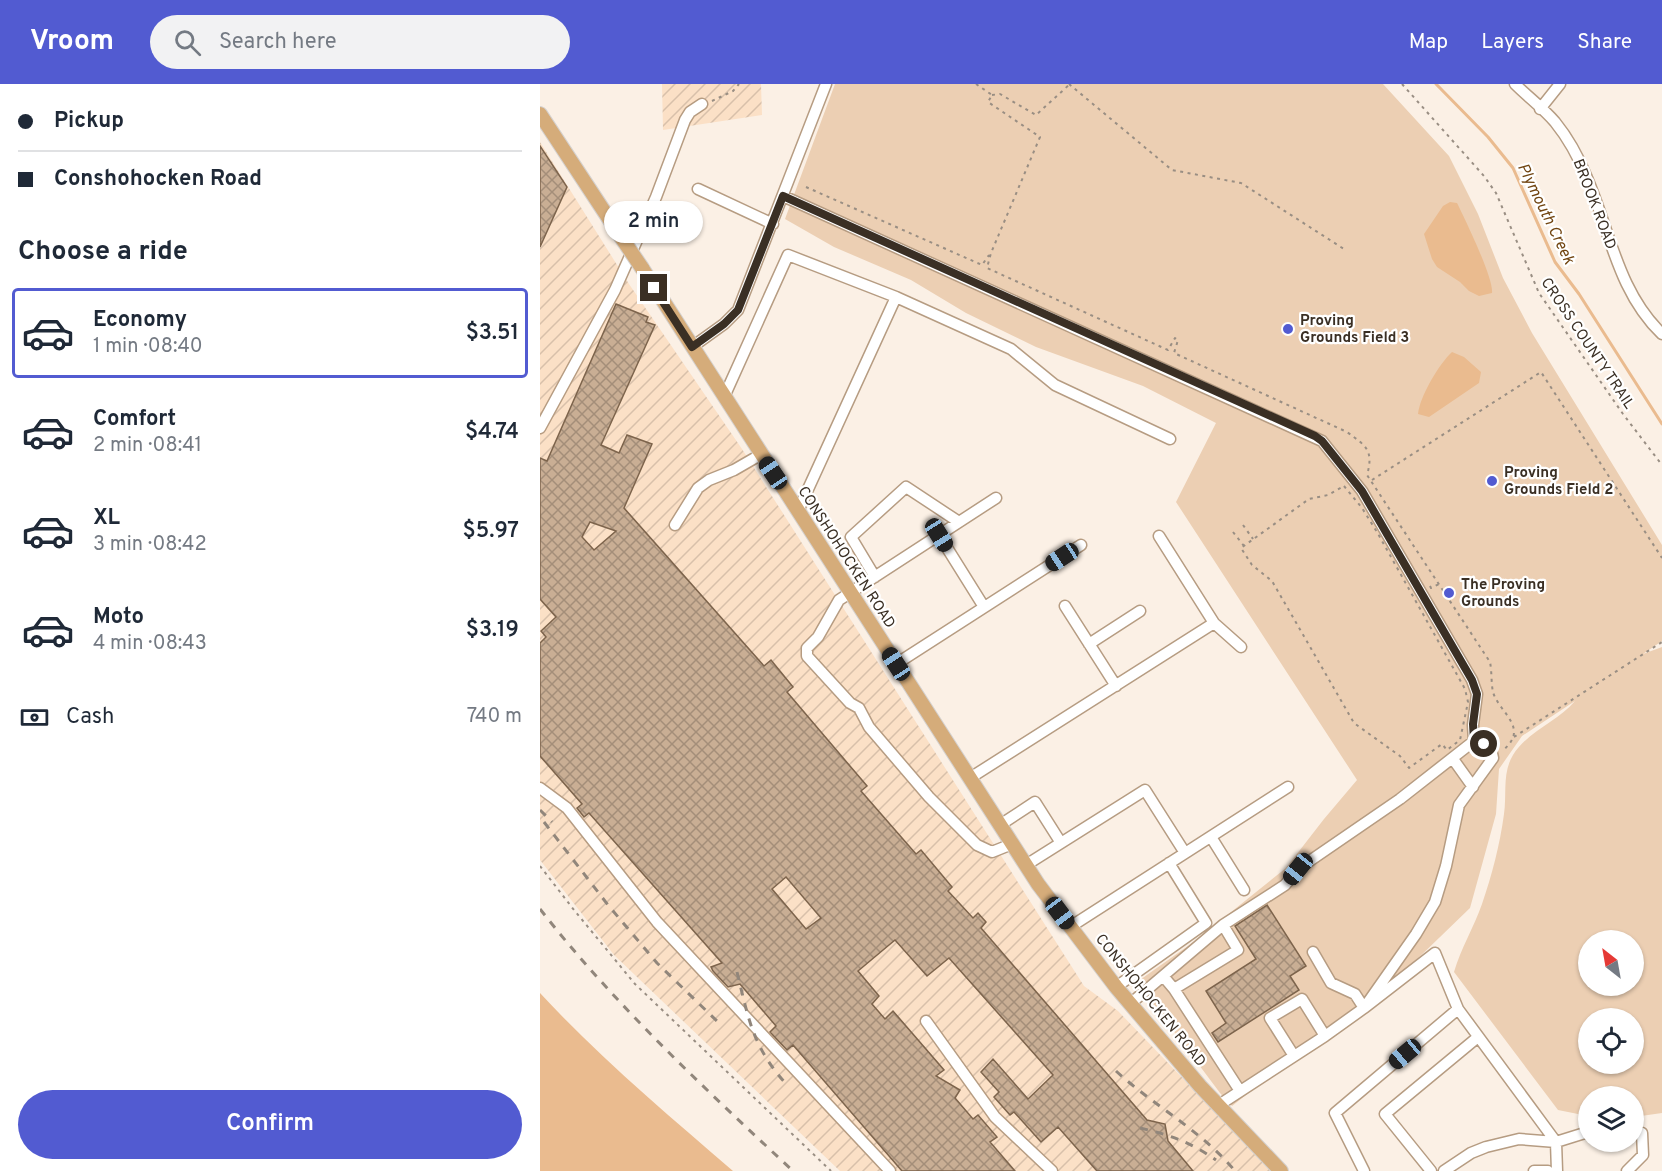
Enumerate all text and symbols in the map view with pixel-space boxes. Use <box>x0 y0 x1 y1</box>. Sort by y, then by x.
search box <box>150 15 570 69</box>
text: Vroom <box>30 24 114 60</box>
icon: search <box>171 26 204 59</box>
text: Search here <box>219 29 337 56</box>
text: Map <box>1409 29 1448 56</box>
text: Layers <box>1481 29 1544 56</box>
text: Share <box>1577 29 1632 56</box>
text: Pickup <box>54 108 124 135</box>
street label: BROOK ROAD <box>1568 157 1620 252</box>
water label: Plymouth Creek <box>1512 160 1579 269</box>
text: Conshohocken Road <box>54 166 262 193</box>
callout: 2 min <box>604 201 704 243</box>
text: 2 min <box>628 209 679 235</box>
text: Choose a ride <box>18 235 188 269</box>
route end <box>640 274 667 301</box>
street label: CROSS COUNTY TRAIL <box>1536 274 1638 413</box>
icon: car <box>21 306 75 360</box>
text: Economy <box>93 307 187 334</box>
place label: Proving Grounds Field 3 <box>1300 312 1409 348</box>
text: $3.51 <box>466 320 519 347</box>
marker: Proving Grounds Field 3 <box>1281 322 1295 336</box>
text: 1 min · 08:40 <box>93 334 203 360</box>
icon: car <box>21 405 75 459</box>
text: Comfort <box>93 406 176 433</box>
text: $4.74 <box>465 419 519 446</box>
text: 2 min · 08:41 <box>93 433 202 459</box>
car <box>755 453 791 493</box>
place label: Proving Grounds Field 2 <box>1504 464 1613 500</box>
marker: Proving Grounds Field 2 <box>1485 474 1499 488</box>
street label: CONSHOHOCKEN ROAD <box>793 483 899 632</box>
icon: car <box>21 504 75 558</box>
text: XL <box>93 505 120 532</box>
car <box>922 515 956 555</box>
text: $5.97 <box>463 518 519 545</box>
text: 3 min · 08:42 <box>93 532 207 558</box>
car <box>1042 540 1082 574</box>
place label: The Proving Grounds <box>1461 576 1545 612</box>
marker: The Proving Grounds <box>1442 586 1456 600</box>
icon: car <box>21 603 75 657</box>
text: Moto <box>93 604 144 631</box>
text: $3.19 <box>466 617 519 644</box>
text: 4 min · 08:43 <box>93 631 207 657</box>
car <box>879 644 913 684</box>
icon: cash <box>18 701 51 734</box>
text: Cash <box>66 704 115 731</box>
text: 740 m <box>467 704 522 730</box>
route start <box>1470 730 1497 757</box>
car <box>1280 849 1316 889</box>
car <box>1042 893 1078 933</box>
north arrow <box>1578 930 1644 996</box>
map controls <box>1578 930 1644 1152</box>
street label: CONSHOHOCKEN ROAD <box>1090 931 1209 1071</box>
button: locate <box>1578 1008 1644 1074</box>
car <box>1385 1036 1425 1072</box>
button: layers <box>1578 1086 1644 1152</box>
button: Confirm <box>18 1090 522 1159</box>

